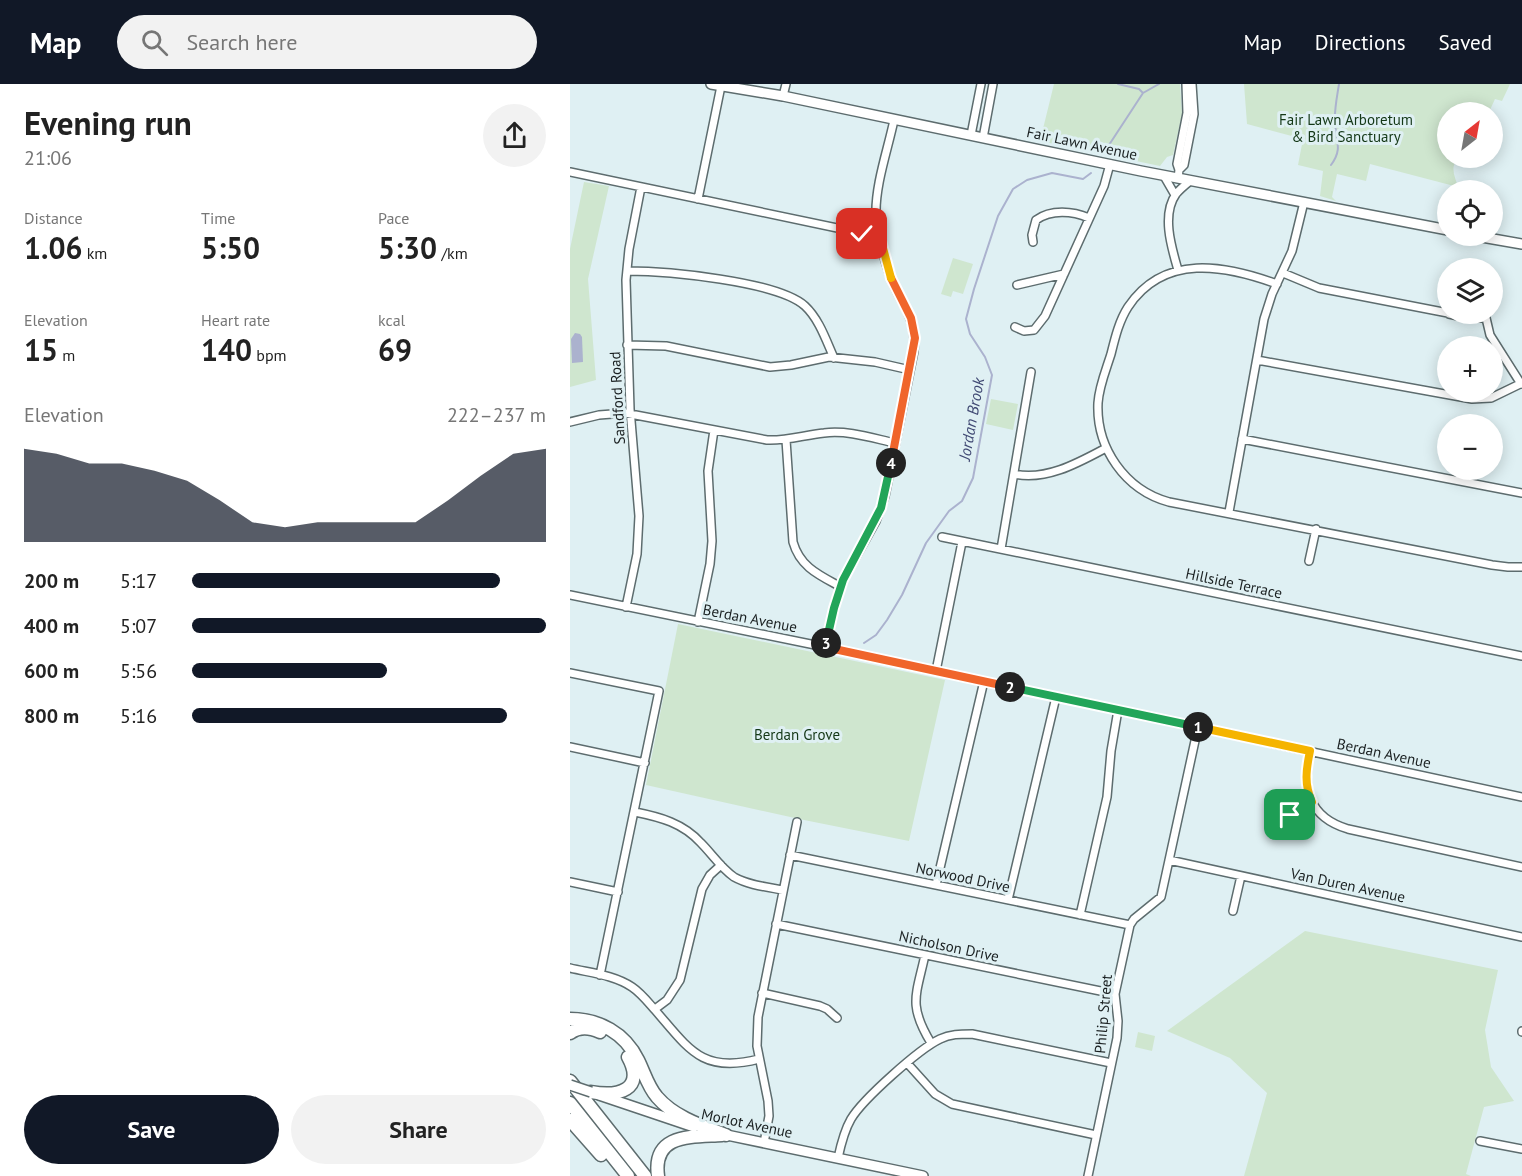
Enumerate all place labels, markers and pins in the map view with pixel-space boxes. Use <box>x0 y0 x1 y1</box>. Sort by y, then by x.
pin <box>836 208 887 259</box>
pin: 4 <box>876 448 906 478</box>
pin: 3 <box>811 628 841 658</box>
pin: 2 <box>995 672 1025 702</box>
pin: 1 <box>1183 712 1213 742</box>
pin <box>1264 789 1315 840</box>

